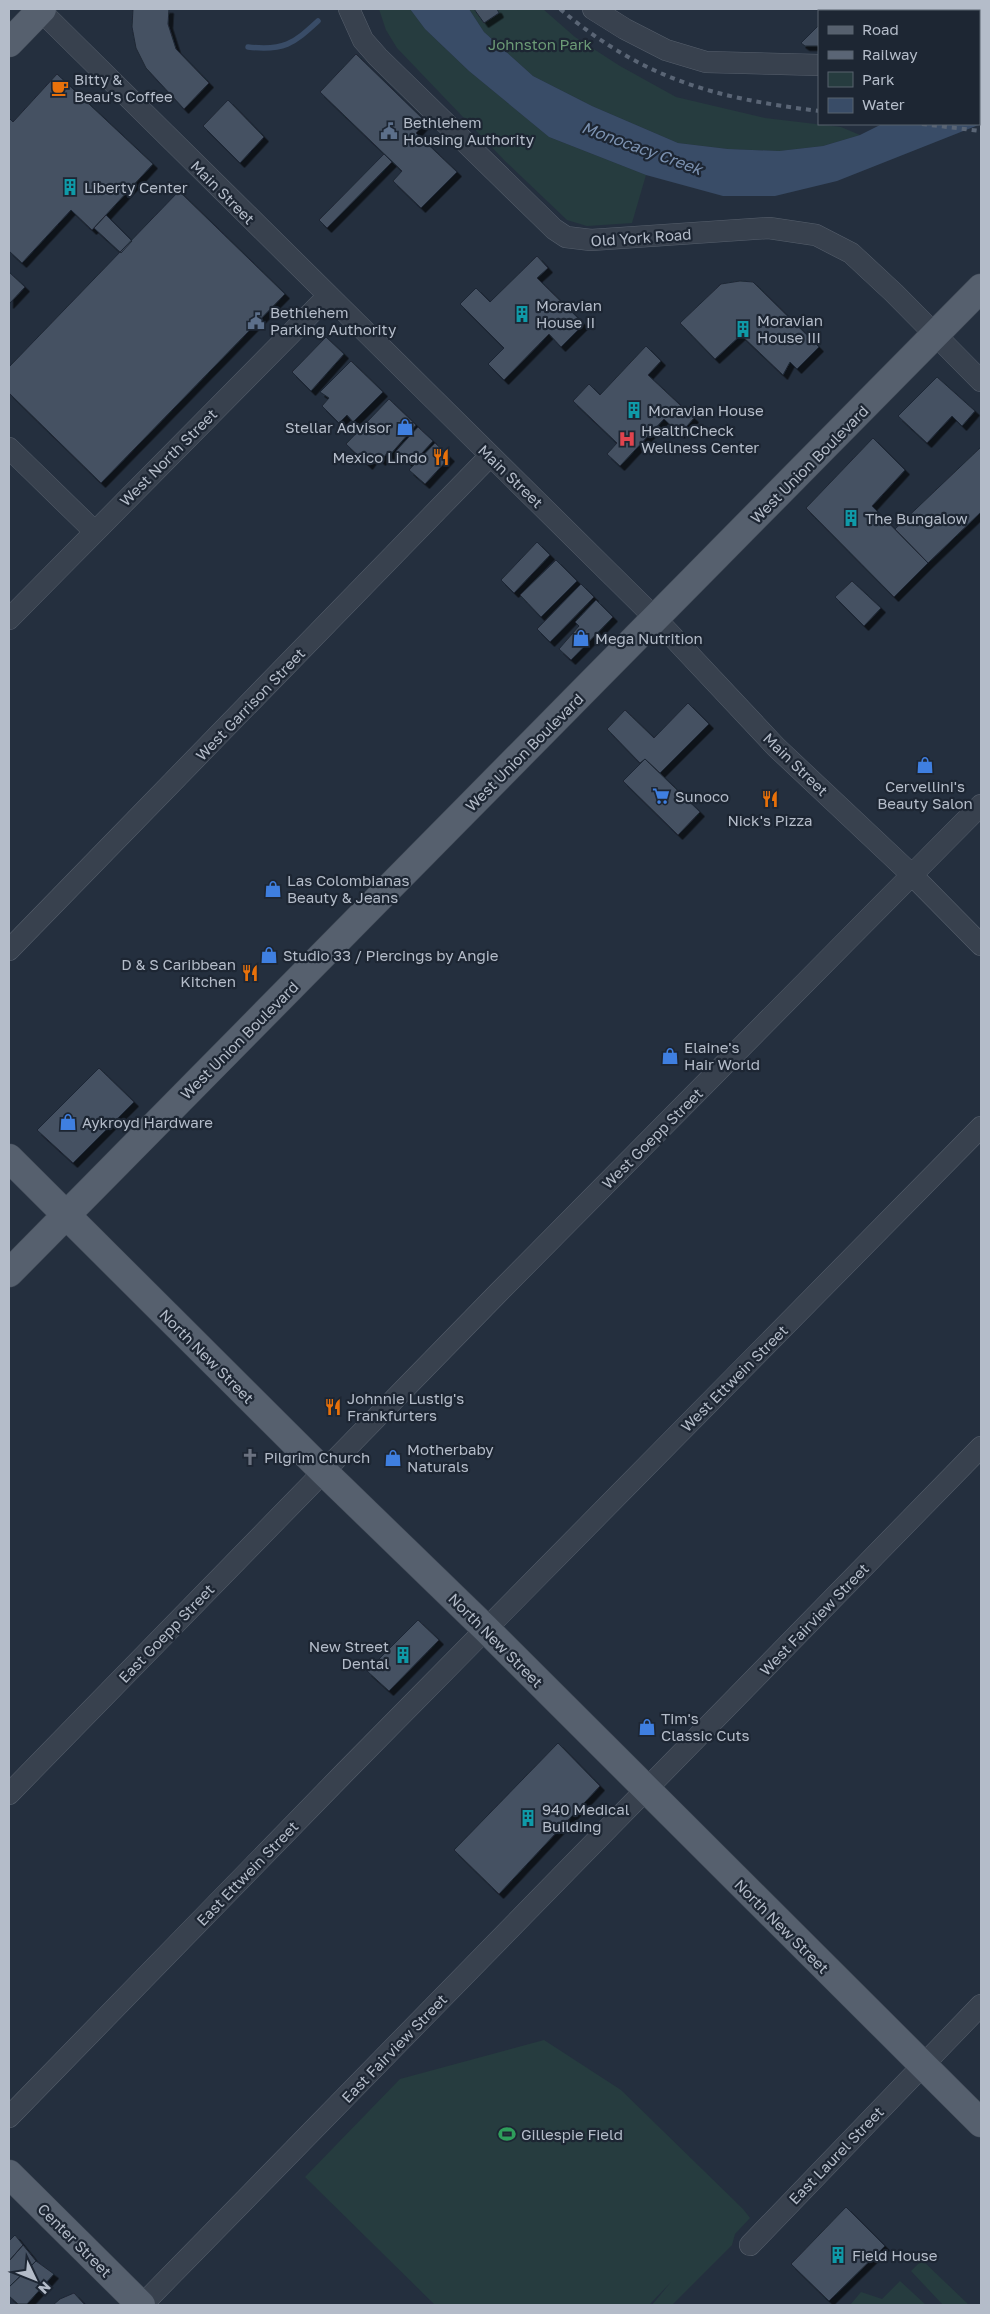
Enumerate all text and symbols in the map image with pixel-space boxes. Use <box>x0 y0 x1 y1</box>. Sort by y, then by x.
legend <box>818 10 980 125</box>
text: Road <box>862 20 899 38</box>
park label: Johnston Park <box>488 35 593 53</box>
text: Railway <box>862 45 918 63</box>
place label: Bitty & Beau's Coffee <box>74 70 173 105</box>
text: Park <box>862 70 895 88</box>
cafe icon: Bitty & Beau's Coffee <box>50 78 70 98</box>
text: Water <box>862 95 905 113</box>
place label: Bethlehem Housing Authority <box>403 113 535 148</box>
water label: Monocacy Creek <box>579 117 707 180</box>
public building icon: Bethlehem Housing Authority <box>379 121 399 141</box>
street label: Main Street <box>187 156 259 228</box>
building icon: Liberty Center <box>60 177 80 197</box>
place label: Liberty Center <box>84 178 188 196</box>
street label: Old York Road <box>590 225 692 249</box>
place label: Moravian House II <box>536 296 602 331</box>
place label: Bethlehem Parking Authority <box>270 303 397 338</box>
building icon: Moravian House II <box>512 304 532 324</box>
public building icon: Bethlehem Parking Authority <box>246 311 266 331</box>
place label: Moravian House III <box>757 311 823 346</box>
building icon: Moravian House III <box>733 319 753 339</box>
building icon: Moravian House <box>624 400 644 420</box>
place label: Moravian House <box>648 401 764 419</box>
street label: West Union Boulevard <box>746 401 872 527</box>
street label: West North Street <box>116 405 220 509</box>
shop icon: Stellar Advisor <box>395 417 415 437</box>
place label: Stellar Advisor <box>285 418 391 436</box>
place label: HealthCheck Wellness Center <box>641 421 759 456</box>
hospital icon: HealthCheck Wellness Center <box>617 429 637 449</box>
street label: Main Street <box>475 441 547 511</box>
restaurant icon: Mexico Lindo <box>431 447 451 467</box>
place label: Mexico Lindo <box>332 448 427 466</box>
building icon: The Bungalow <box>841 508 861 528</box>
place label: The Bungalow <box>865 509 968 527</box>
shop icon: Mega Nutrition <box>571 628 591 648</box>
place label: Mega Nutrition <box>595 629 703 647</box>
street label: West Garrison Street <box>192 644 308 764</box>
street label: West Union Boulevard <box>461 689 587 815</box>
street label: Main Street <box>760 729 832 799</box>
shop icon: Cervellini's Beauty Salon <box>915 755 935 775</box>
place label: Cervellini's Beauty Salon <box>877 777 973 812</box>
supermarket icon: Sunoco <box>651 786 671 806</box>
place label: Sunoco <box>675 787 729 805</box>
restaurant icon: Nick's Pizza <box>760 789 780 809</box>
place label: Nick's Pizza <box>727 811 813 829</box>
place label: Las Colombianas Beauty & Jeans <box>287 871 409 906</box>
shop icon: Las Colombianas Beauty & Jeans <box>263 879 283 899</box>
shop icon: Studio 33 / Piercings by Angie <box>259 945 279 965</box>
place label: Studio 33 / Piercings by Angie <box>283 946 499 964</box>
place label: D & S Caribbean Kitchen <box>121 955 236 990</box>
restaurant icon: D & S Caribbean Kitchen <box>240 963 260 983</box>
street label: West Union Boulevard <box>176 977 302 1103</box>
place label: Elaine's Hair World <box>684 1038 760 1073</box>
shop icon: Elaine's Hair World <box>660 1046 680 1066</box>
street label: West Goepp Street <box>598 1084 706 1192</box>
shop icon: Aykroyd Hardware <box>58 1112 78 1132</box>
place label: Aykroyd Hardware <box>82 1113 213 1131</box>
street label: North New Street <box>156 1305 258 1407</box>
street label: West Ettwein Street <box>677 1321 791 1435</box>
place label: Johnnie Lustig's Frankfurters <box>347 1389 464 1424</box>
restaurant icon: Johnnie Lustig's Frankfurters <box>323 1397 343 1417</box>
place label: Motherbaby Naturals <box>407 1440 494 1475</box>
church icon: Pilgrim Church <box>240 1447 260 1467</box>
place label: Pilgrim Church <box>264 1448 370 1466</box>
shop icon: Motherbaby Naturals <box>383 1448 403 1468</box>
street label: West Fairview Street <box>756 1559 872 1679</box>
street label: East Goepp Street <box>114 1580 218 1686</box>
street label: North New Street <box>445 1589 547 1691</box>
place label: New Street Dental <box>309 1637 389 1672</box>
building icon: New Street Dental <box>393 1645 413 1665</box>
place label: Tim's Classic Cuts <box>661 1709 750 1744</box>
shop icon: Tim's Classic Cuts <box>637 1717 657 1737</box>
place label: 940 Medical Building <box>542 1800 630 1835</box>
building icon: 940 Medical Building <box>518 1808 538 1828</box>
street label: East Ettwein Street <box>192 1817 302 1929</box>
street label: North New Street <box>731 1875 833 1977</box>
street label: East Fairview Street <box>338 1990 450 2106</box>
street label: East Laurel Street <box>785 2102 887 2208</box>
sports icon: Gillespie Field <box>497 2124 517 2144</box>
place label: Gillespie Field <box>521 2125 623 2143</box>
street label: Center Street <box>34 2199 116 2281</box>
building icon: Field House <box>828 2245 848 2265</box>
place label: Field House <box>852 2246 938 2264</box>
north arrow <box>10 2254 60 2304</box>
text: N <box>35 2279 55 2298</box>

